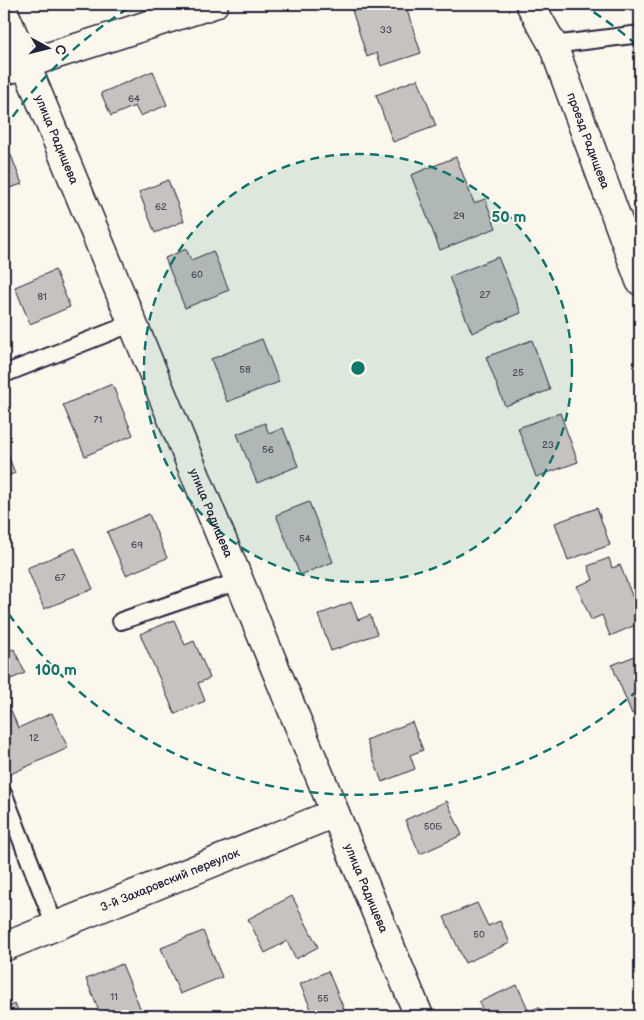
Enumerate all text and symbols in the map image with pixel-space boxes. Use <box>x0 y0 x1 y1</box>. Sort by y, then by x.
north arrow <box>22 22 72 72</box>
house number: 33 <box>380 24 392 36</box>
text: С <box>51 44 69 56</box>
street label: проезд Радищева <box>564 90 613 191</box>
street label: улица Радищева <box>32 93 82 186</box>
house number: 64 <box>128 93 140 105</box>
house number: 62 <box>155 201 167 213</box>
text: 50 m <box>492 208 527 227</box>
house number: 29 <box>453 210 465 222</box>
house number: 60 <box>191 269 203 281</box>
house number: 27 <box>480 289 490 301</box>
house number: 81 <box>37 291 47 303</box>
centre of rings <box>349 359 367 377</box>
house number: 58 <box>239 364 251 376</box>
house number: 25 <box>512 367 524 379</box>
house number: 71 <box>94 414 103 426</box>
house number: 23 <box>542 439 554 451</box>
house number: 56 <box>262 444 274 456</box>
street label: улица Радищева <box>186 466 236 560</box>
house number: 54 <box>299 533 311 545</box>
house number: 69 <box>131 539 143 551</box>
house number: 67 <box>54 572 66 584</box>
text: 100 m <box>35 661 77 680</box>
house number: 12 <box>29 732 39 744</box>
house number: 50Б <box>424 821 442 833</box>
street label: улица Радищева <box>341 841 391 935</box>
street label: 3-й Захаровский переулок <box>98 845 242 915</box>
house number: 50 <box>473 929 485 941</box>
house number: 11 <box>110 991 118 1003</box>
house number: 55 <box>317 993 329 1005</box>

